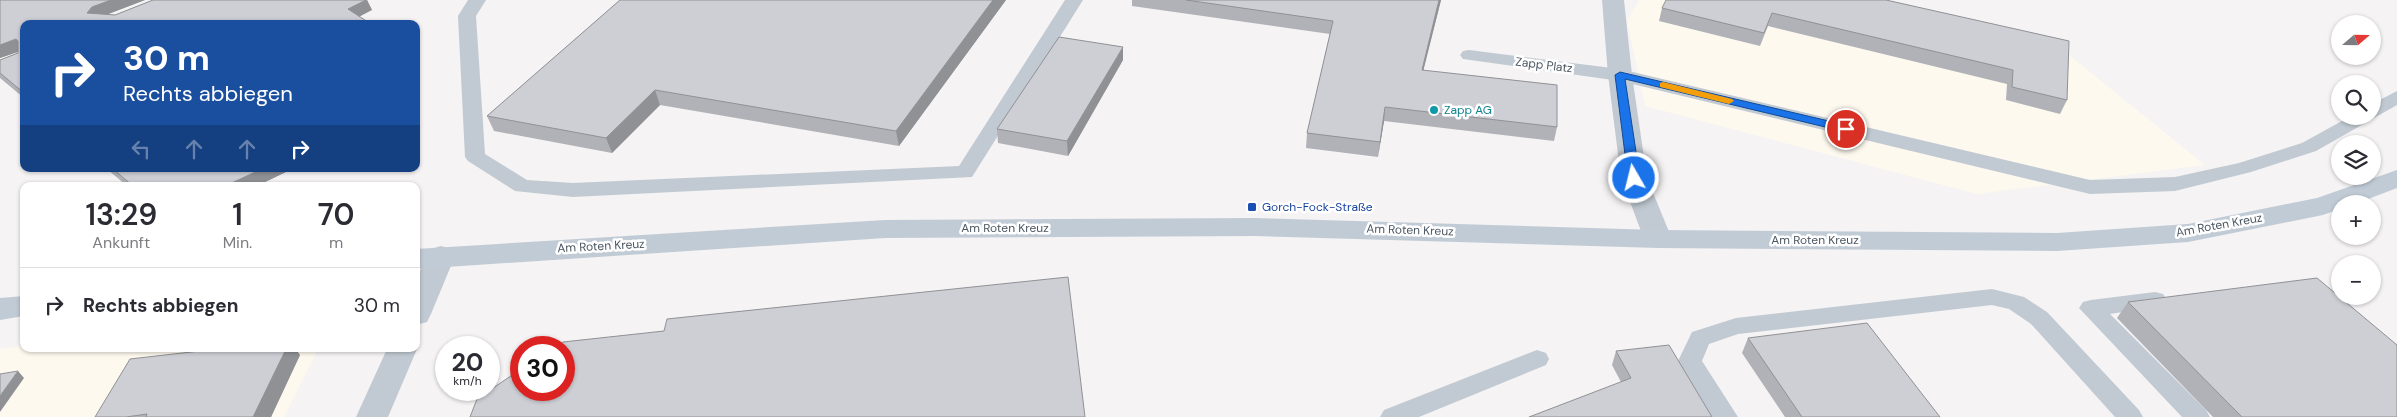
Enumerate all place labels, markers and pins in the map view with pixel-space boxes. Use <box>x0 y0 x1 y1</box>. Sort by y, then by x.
place label: Zapp AG <box>1444 102 1492 118</box>
marker: Zapp AG <box>1428 104 1440 116</box>
pin <box>1825 108 1867 150</box>
place label: Gorch-Fock-Straße <box>1262 199 1373 215</box>
marker: Gorch-Fock-Straße <box>1246 201 1258 213</box>

